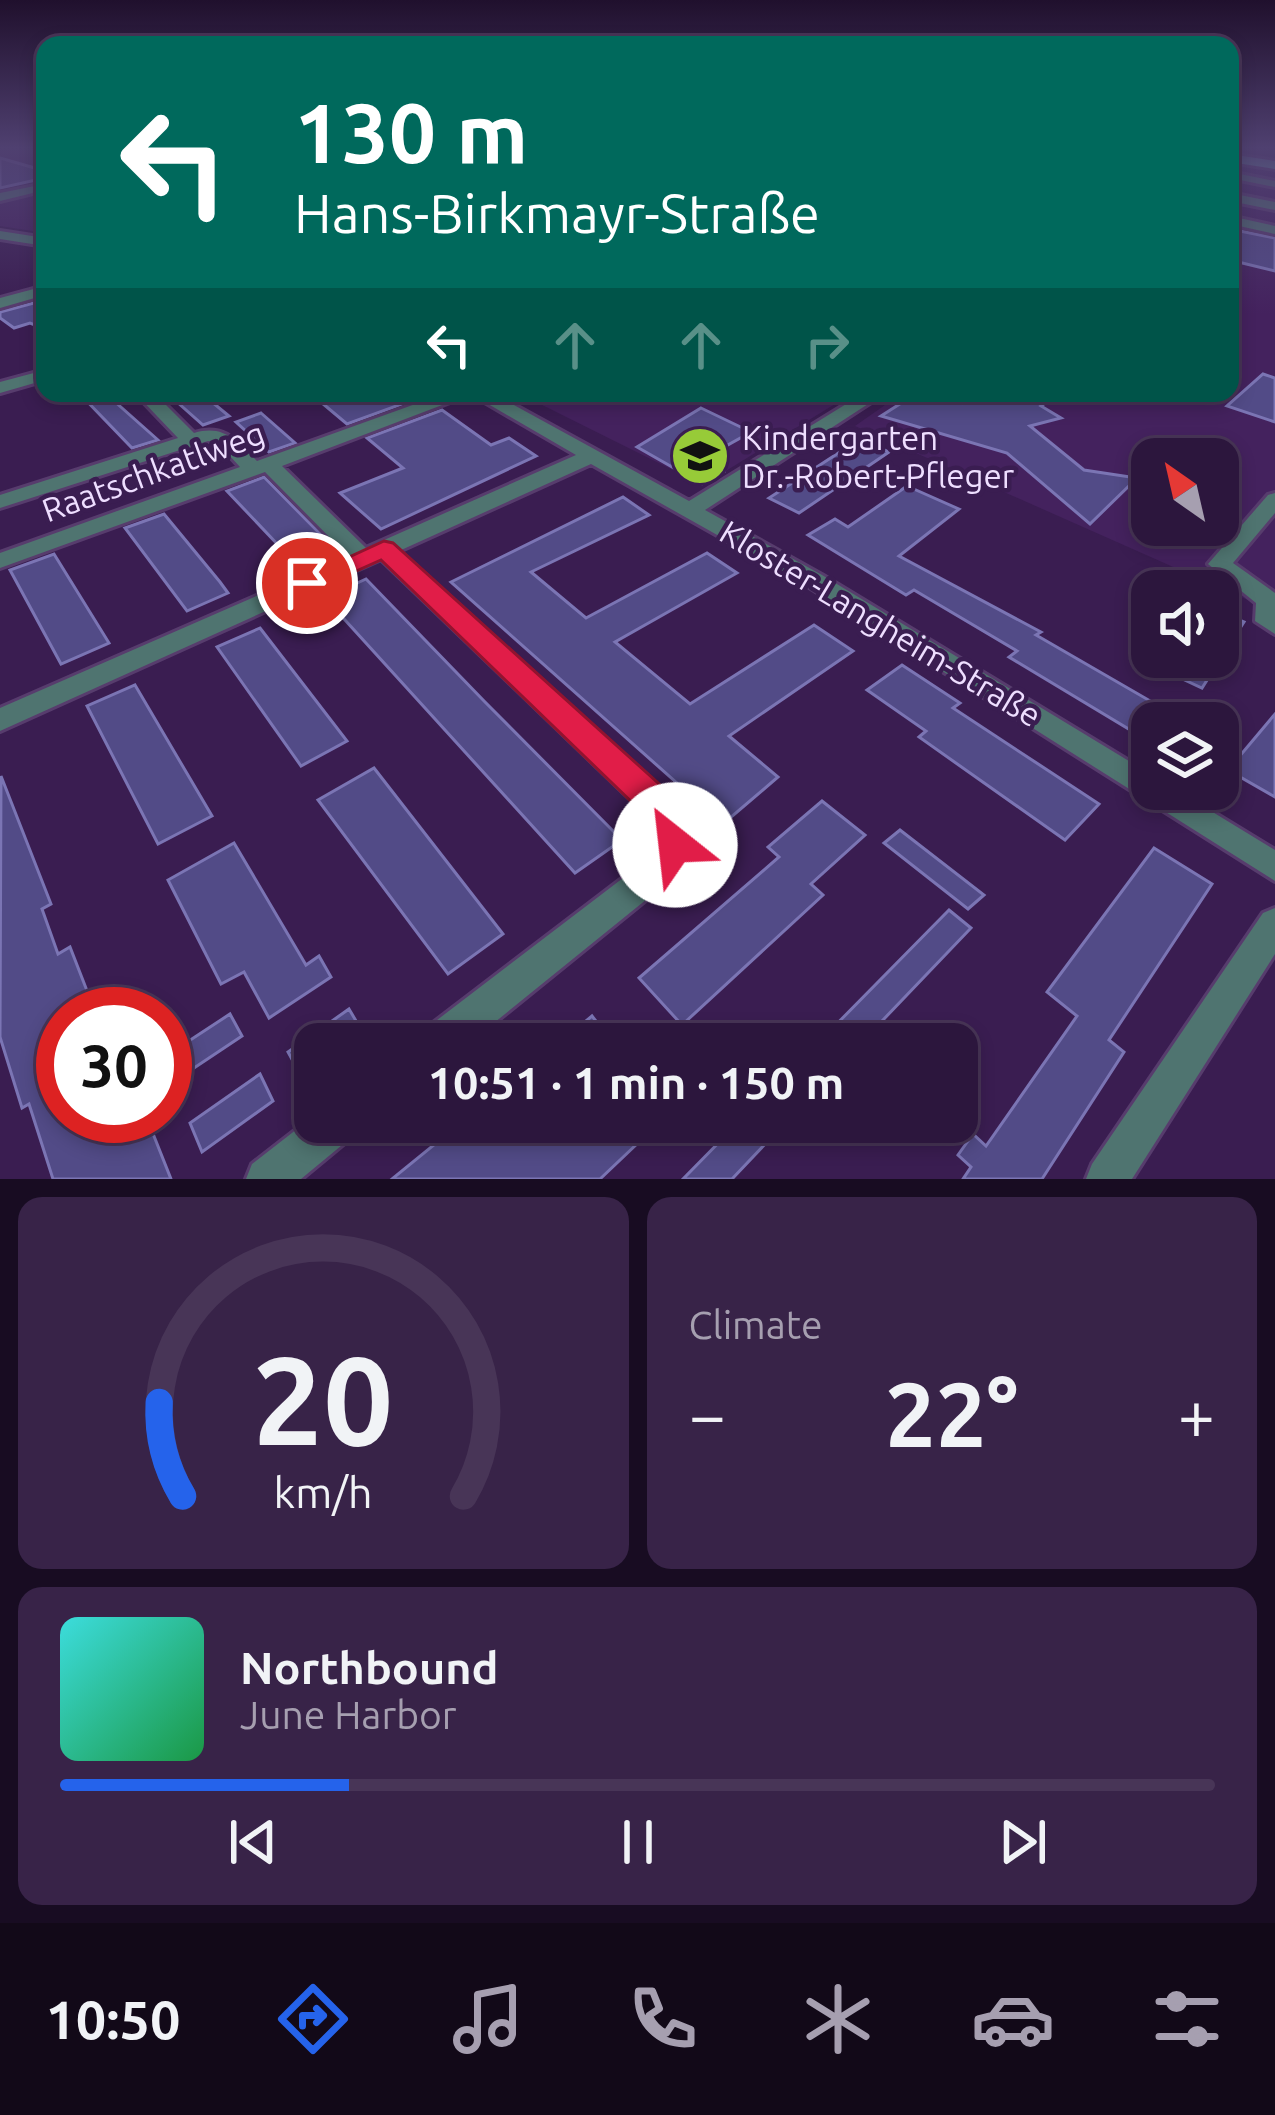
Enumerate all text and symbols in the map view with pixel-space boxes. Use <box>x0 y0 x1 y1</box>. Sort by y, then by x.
icon: left <box>96 84 252 240</box>
text: 130 m <box>294 85 528 179</box>
text: Hans-Birkmayr-Straße <box>294 183 820 243</box>
icon: left <box>416 312 482 378</box>
icon: ahead <box>542 312 608 378</box>
icon: ahead <box>668 312 734 378</box>
icon: right <box>794 312 860 378</box>
street label: Raatschkatlweg <box>37 414 269 528</box>
place label: Kindergarten Dr.-Robert-Pfleger <box>742 419 1015 494</box>
school or university icon: Kindergarten Dr.-Robert-Pfleger <box>669 425 731 487</box>
north arrow <box>1131 438 1239 546</box>
map controls <box>1131 438 1239 810</box>
street label: Kloster-Langheim-Straße <box>714 513 1048 733</box>
pin <box>256 532 358 634</box>
icon: arrive <box>274 550 340 616</box>
button: sound <box>1131 570 1239 678</box>
button: layers <box>1131 702 1239 810</box>
position arrow <box>612 782 738 908</box>
speed limit sign: 30 <box>36 987 192 1143</box>
text: 10:51 · 1 min · 150 m <box>428 1057 844 1108</box>
text: Climate <box>689 1303 823 1346</box>
text: 20 <box>253 1329 394 1469</box>
text: 22° <box>885 1363 1018 1464</box>
text: − <box>689 1377 726 1451</box>
text: + <box>1178 1377 1215 1451</box>
text: km/h <box>274 1468 373 1516</box>
text: Northbound <box>240 1642 499 1693</box>
text: June Harbor <box>240 1693 457 1736</box>
icon: previous <box>220 1809 286 1875</box>
icon: pause <box>605 1809 671 1875</box>
icon: next <box>990 1809 1056 1875</box>
icon: directions <box>271 1977 355 2061</box>
icon: music <box>446 1977 530 2061</box>
icon: phone <box>621 1977 705 2061</box>
icon: climate <box>796 1977 880 2061</box>
icon: car <box>971 1977 1055 2061</box>
icon: filters <box>1145 1977 1229 2061</box>
text: 10:50 <box>45 1989 181 2049</box>

